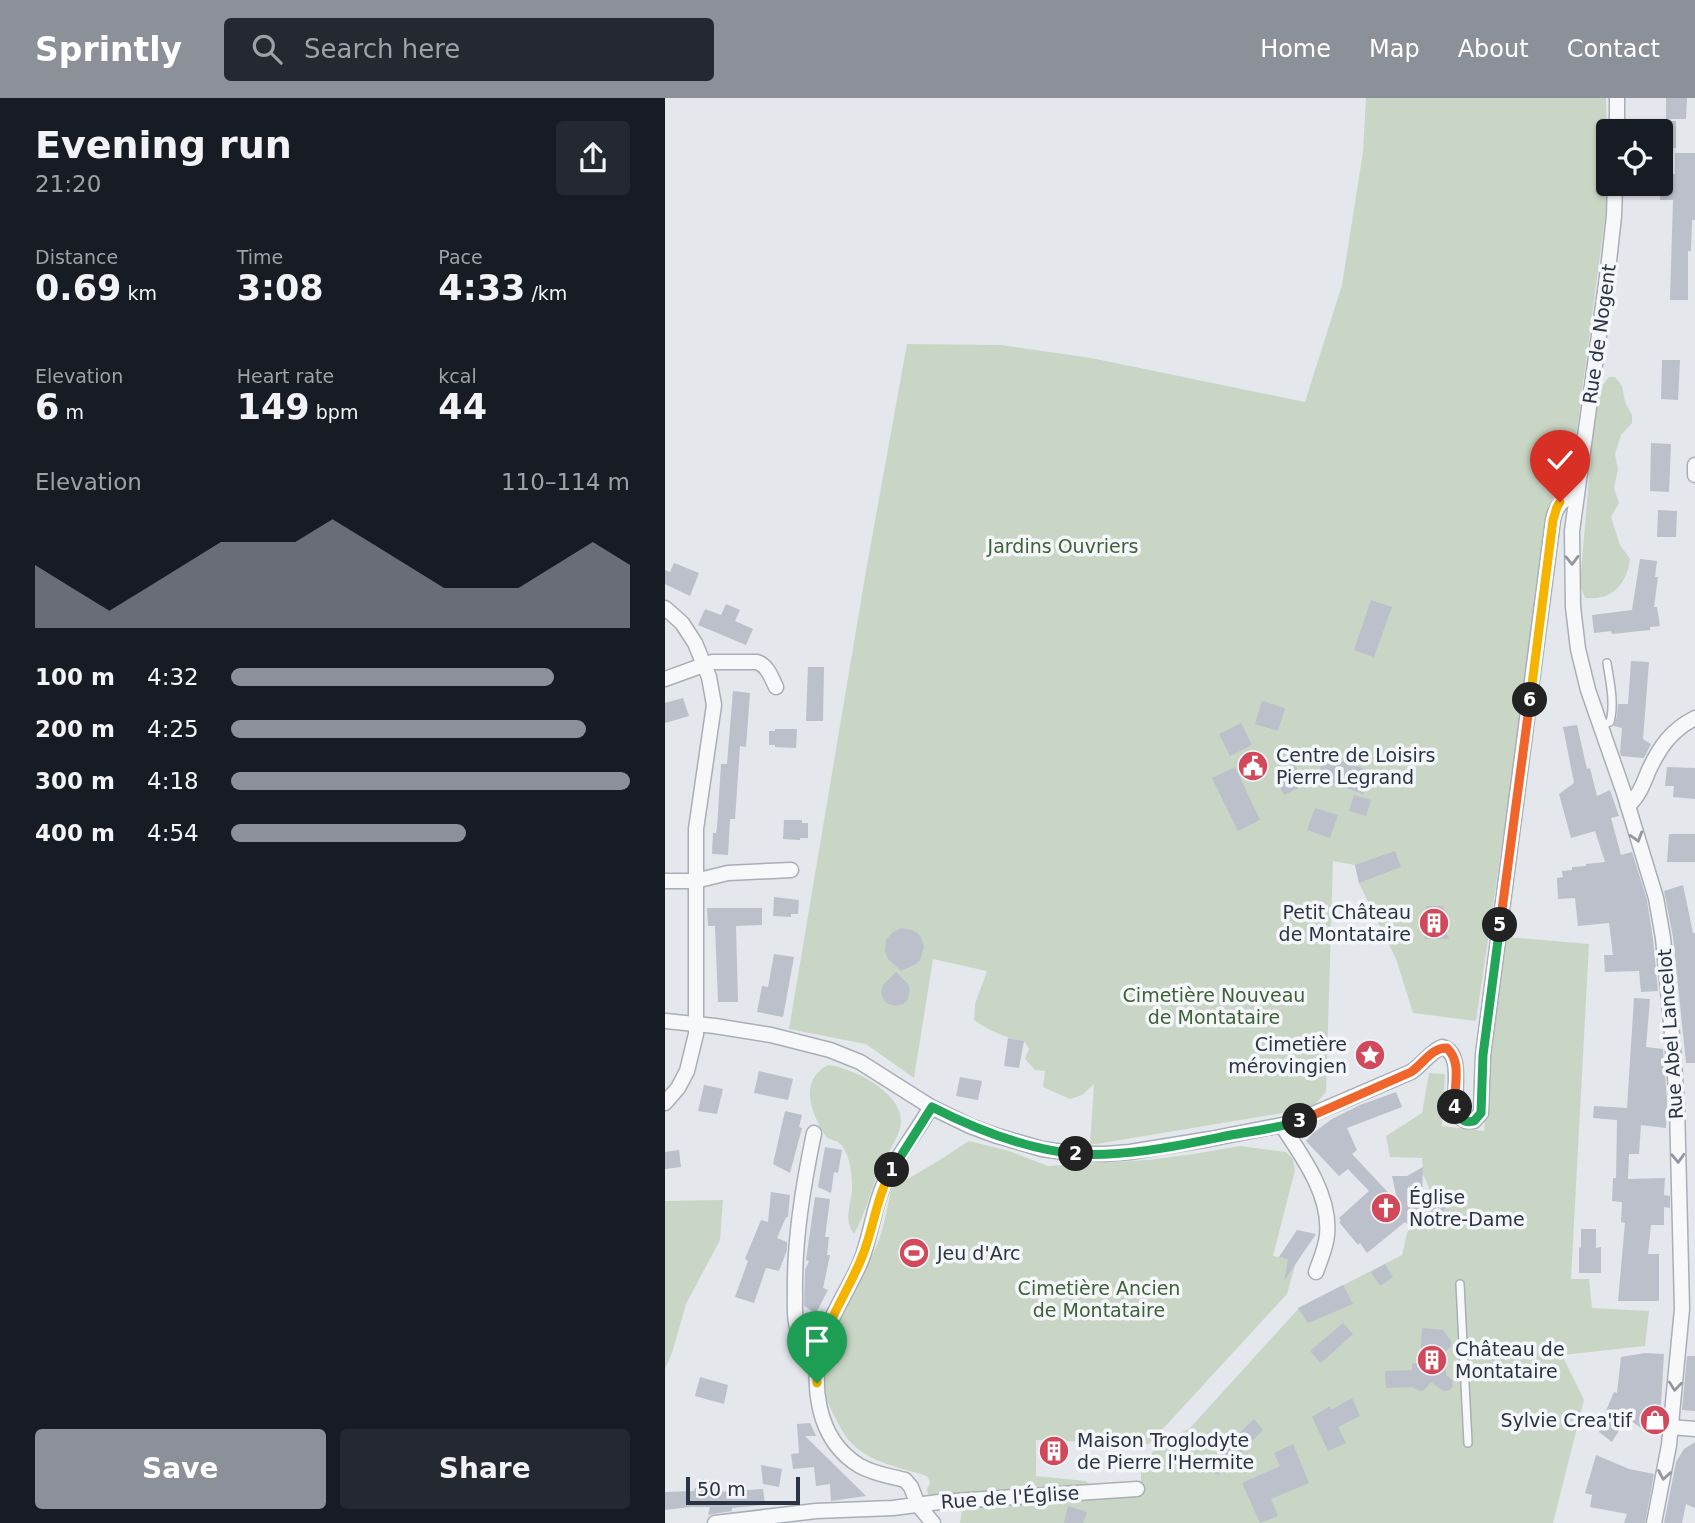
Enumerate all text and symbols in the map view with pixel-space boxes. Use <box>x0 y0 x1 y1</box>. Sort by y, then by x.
search box <box>224 18 714 81</box>
text: Sprintly <box>35 30 182 69</box>
icon: search <box>248 30 286 68</box>
text: Search here <box>304 34 460 64</box>
text: Home <box>1260 35 1331 63</box>
text: Map <box>1369 35 1420 63</box>
text: About <box>1458 35 1529 63</box>
text: Contact <box>1567 35 1660 63</box>
map controls <box>1596 119 1673 196</box>
button: locate <box>1596 119 1673 196</box>
button: share <box>556 121 630 195</box>
text: Evening run <box>35 123 292 167</box>
text: 21:20 <box>35 171 101 197</box>
text: Distance <box>35 246 118 268</box>
text: Time <box>237 246 283 268</box>
text: Pace <box>438 246 483 268</box>
street label: Rue de Nogent <box>1578 263 1620 405</box>
text: 0.69 <box>35 268 121 308</box>
text: 3:08 <box>237 268 324 308</box>
text: 4:33 <box>438 268 525 308</box>
text: km <box>121 282 157 304</box>
text: /km <box>525 282 567 304</box>
text: Elevation <box>35 365 123 387</box>
text: Heart rate <box>237 365 334 387</box>
text: kcal <box>438 365 477 387</box>
text: 6 <box>35 387 59 427</box>
text: 149 <box>237 387 310 427</box>
text: 44 <box>438 387 487 427</box>
text: m <box>59 401 84 423</box>
text: bpm <box>310 401 358 423</box>
pin <box>1530 430 1590 502</box>
icon: check <box>1541 441 1579 479</box>
text: Elevation <box>35 469 142 495</box>
text: 110–114 m <box>501 469 630 495</box>
park label: Jardins Ouvriers <box>987 535 1138 557</box>
one-way arrow <box>1565 555 1580 566</box>
text: 100 m <box>35 664 115 690</box>
text: 4:32 <box>147 664 199 690</box>
pin: 6 <box>1513 682 1547 718</box>
text: 6 <box>1523 688 1536 710</box>
text: 200 m <box>35 716 115 742</box>
text: 4:25 <box>147 716 199 742</box>
place label: Centre de Loisirs Pierre Legrand <box>1276 744 1435 788</box>
public building icon: Centre de Loisirs Pierre Legrand <box>1236 749 1270 783</box>
text: 300 m <box>35 768 115 794</box>
text: 4:18 <box>147 768 199 794</box>
text: 400 m <box>35 820 115 846</box>
text: 4:54 <box>147 820 199 846</box>
one-way arrow <box>1629 831 1644 843</box>
place label: Petit Château de Montataire <box>1279 901 1411 945</box>
building icon: Petit Château de Montataire <box>1417 906 1451 940</box>
pin: 5 <box>1483 908 1517 942</box>
text: 5 <box>1493 913 1506 935</box>
street label: Rue Abel Lancelot <box>1653 948 1687 1120</box>
park label: Cimetière Nouveau de Montataire <box>1123 984 1305 1028</box>
place label: Cimetière mérovingien <box>1228 1033 1347 1077</box>
place icon: Cimetière mérovingien <box>1353 1038 1387 1072</box>
pin: 4 <box>1437 1090 1473 1124</box>
text: 4 <box>1448 1095 1461 1117</box>
pin: 3 <box>1283 1104 1317 1138</box>
text: 3 <box>1293 1109 1306 1131</box>
pin: 2 <box>1059 1136 1093 1172</box>
text: 2 <box>1069 1142 1082 1164</box>
pin: 1 <box>875 1152 909 1188</box>
one-way arrow <box>1671 1153 1686 1164</box>
text: 1 <box>885 1158 898 1180</box>
place label: Église Notre-Dame <box>1409 1186 1525 1230</box>
church icon: Église Notre-Dame <box>1369 1191 1403 1225</box>
sports icon: Jeu d'Arc <box>897 1236 931 1270</box>
place label: Jeu d'Arc <box>936 1242 1021 1264</box>
park label: Cimetière Ancien de Montataire <box>1018 1277 1180 1321</box>
pin <box>787 1311 847 1383</box>
icon: arrive <box>798 1322 836 1360</box>
place label: Château de Montataire <box>1455 1338 1565 1382</box>
building icon: Château de Montataire <box>1415 1343 1449 1377</box>
one-way arrow <box>1668 1380 1683 1391</box>
shop icon: Sylvie Crea'tif <box>1638 1403 1672 1437</box>
place label: Sylvie Crea'tif <box>1501 1409 1633 1431</box>
button: Save <box>35 1429 326 1509</box>
button: Share <box>340 1429 630 1509</box>
place label: Maison Troglodyte de Pierre l'Hermite <box>1077 1429 1254 1473</box>
building icon: Maison Troglodyte de Pierre l'Hermite <box>1037 1434 1071 1468</box>
one-way arrow <box>1657 1469 1672 1481</box>
scale bar <box>686 1474 800 1506</box>
text: 50 m <box>697 1478 746 1500</box>
street label: Rue de l'Église <box>940 1481 1080 1513</box>

